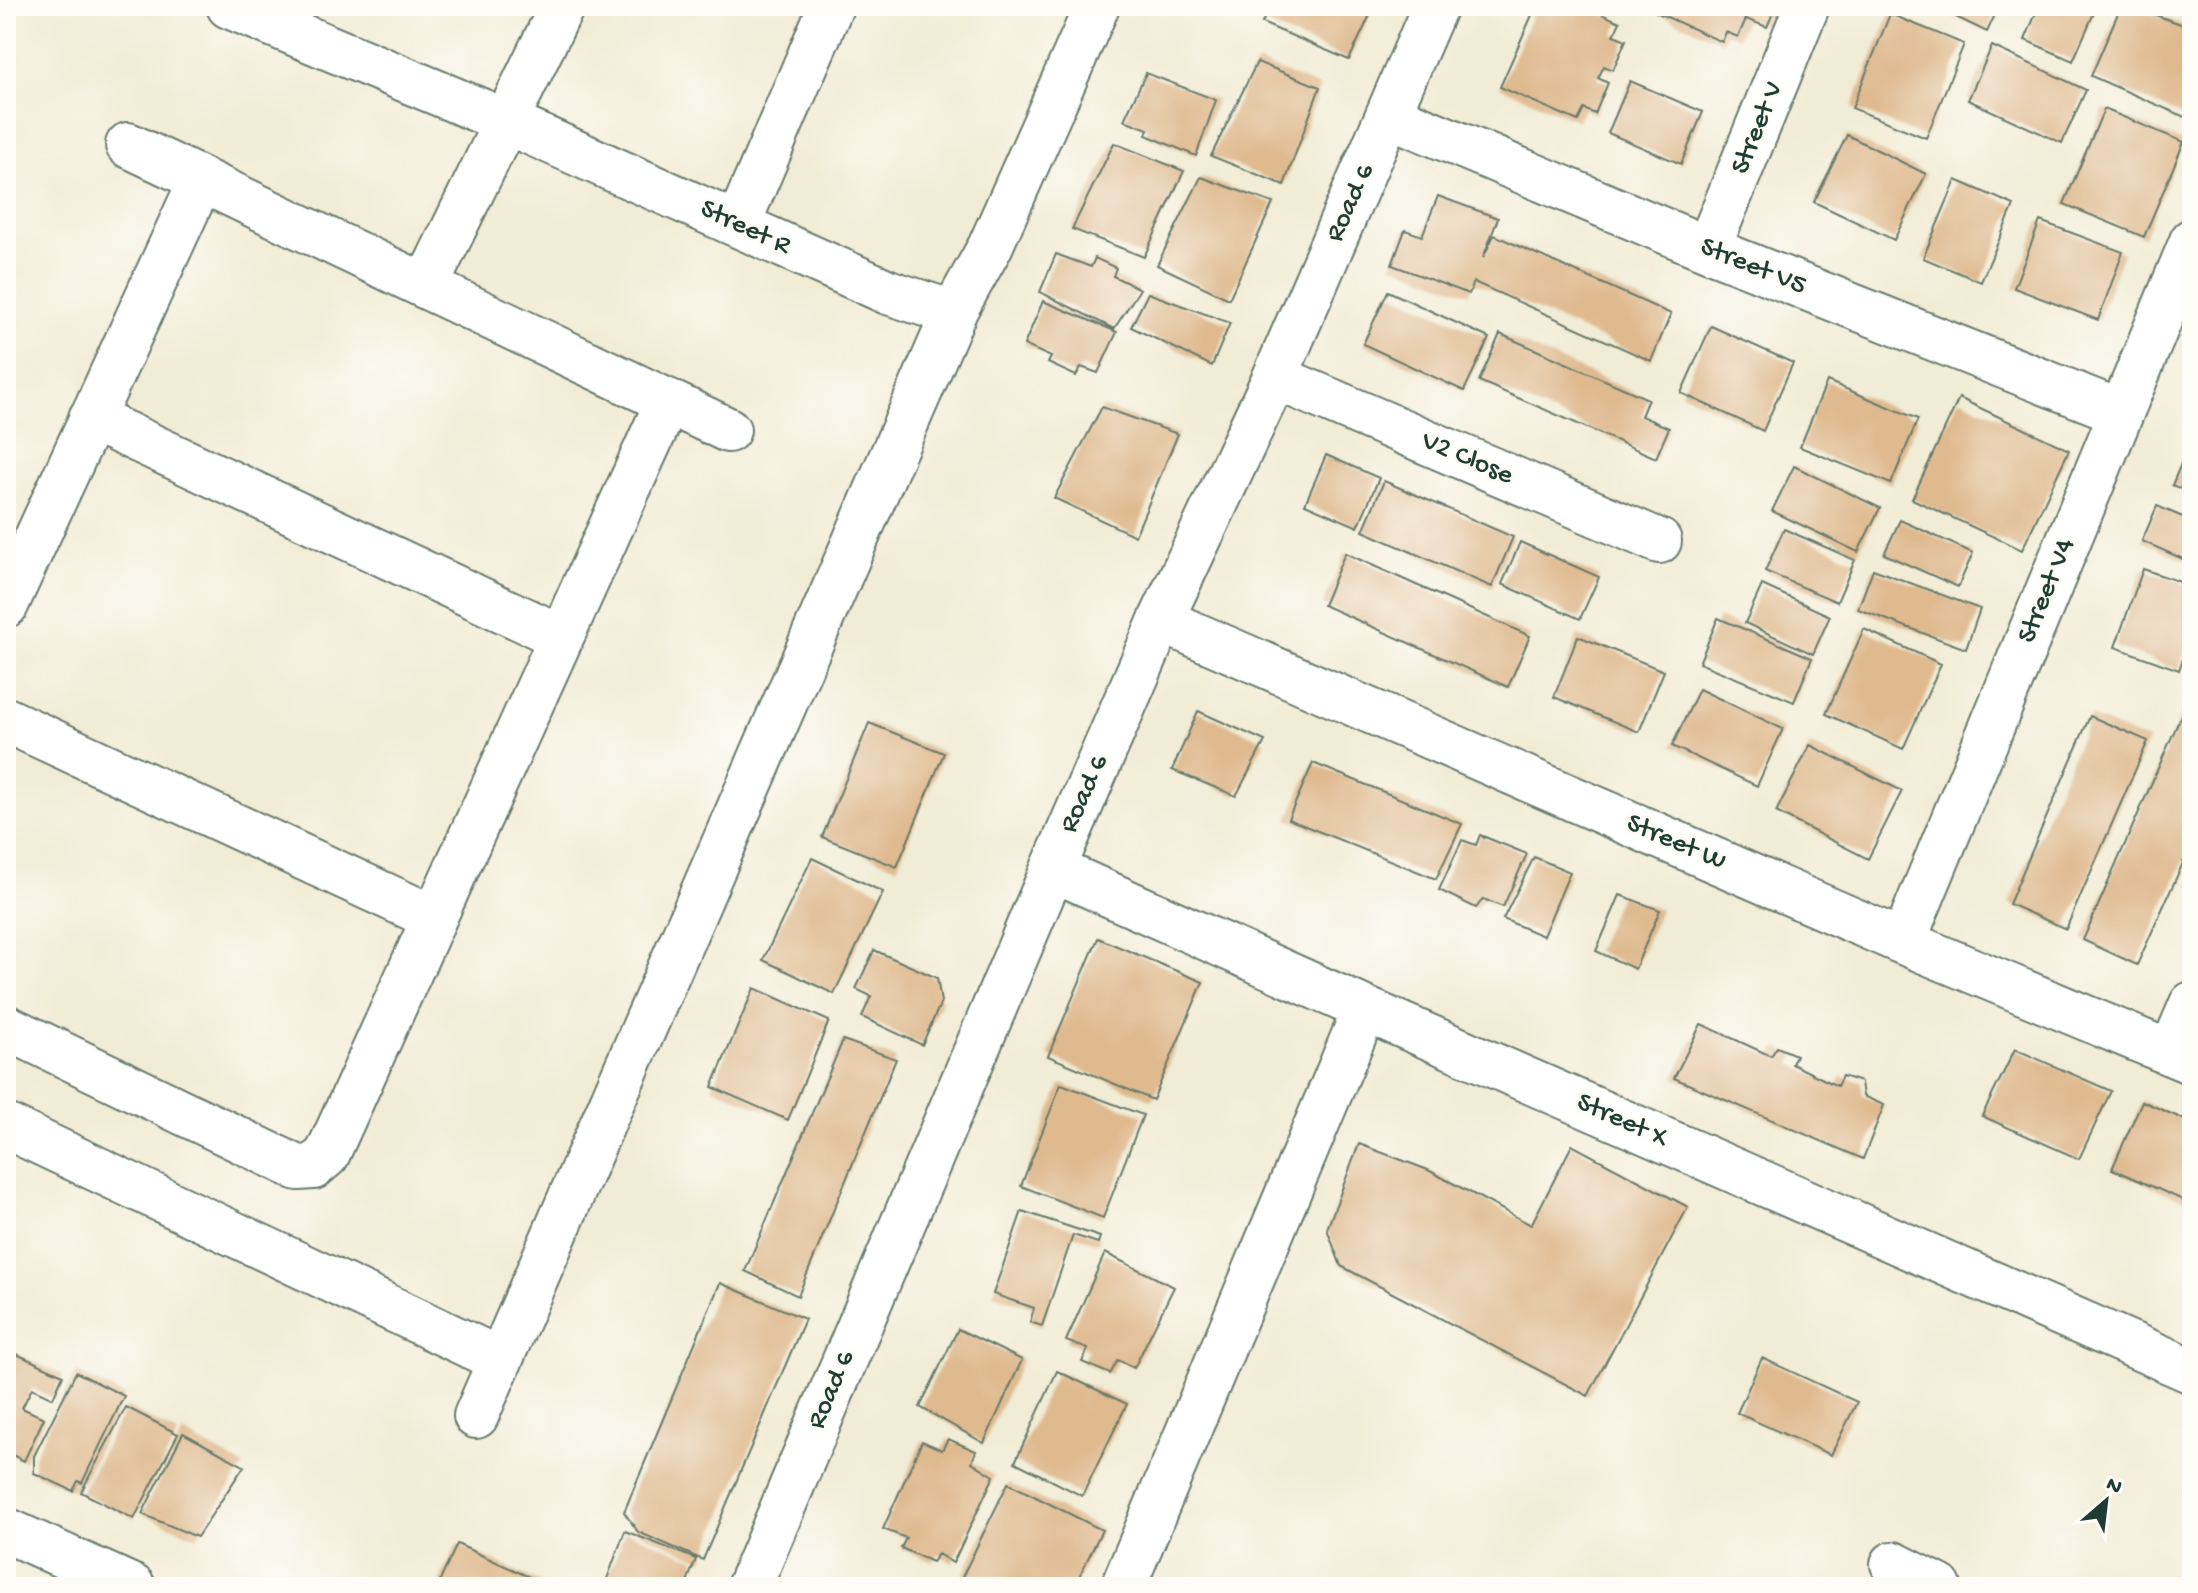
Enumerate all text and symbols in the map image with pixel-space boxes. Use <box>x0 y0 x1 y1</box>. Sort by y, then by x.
street label: Street V <box>1725 77 1791 179</box>
street label: Road 6 <box>1319 158 1383 247</box>
street label: Street R <box>695 193 797 264</box>
street label: Street V5 <box>1695 231 1811 303</box>
street label: V2 Close <box>1415 425 1518 493</box>
street label: Street V4 <box>2011 534 2083 648</box>
street label: Road 6 <box>1053 749 1117 838</box>
street label: Street W <box>1621 807 1731 879</box>
street label: Street X <box>1571 1086 1674 1156</box>
street label: Road 6 <box>801 1345 864 1434</box>
north arrow <box>2066 1461 2146 1541</box>
text: N <box>2101 1472 2126 1502</box>

